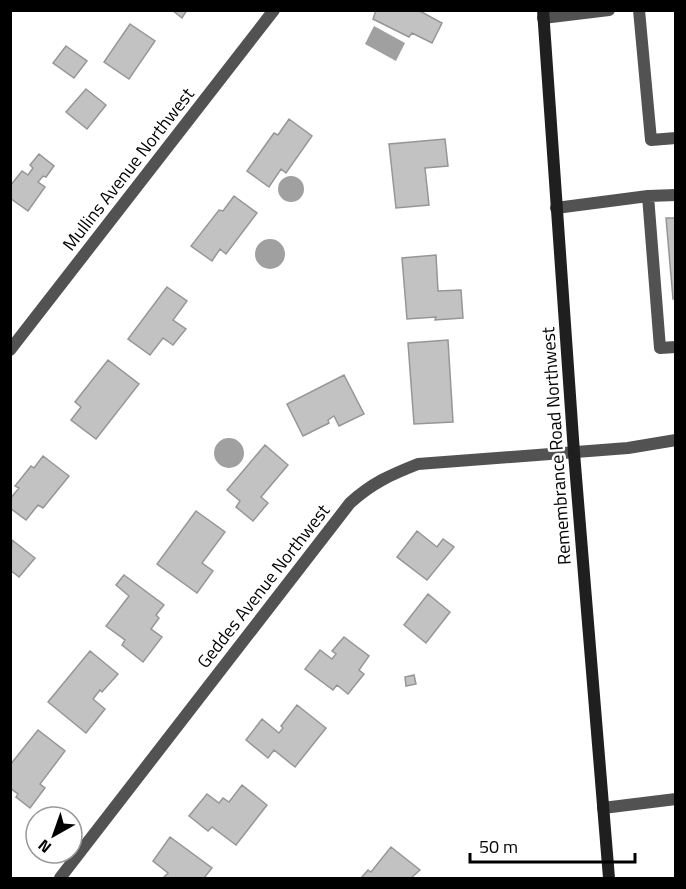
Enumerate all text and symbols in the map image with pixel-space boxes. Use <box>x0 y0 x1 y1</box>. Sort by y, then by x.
street label: Mullins Avenue Northwest <box>56 81 201 256</box>
street label: Remembrance Road Northwest <box>534 325 578 566</box>
street label: Geddes Avenue Northwest <box>190 498 336 674</box>
north arrow <box>24 805 84 865</box>
scale bar <box>470 826 635 864</box>
text: 50 m <box>479 833 518 860</box>
text: N <box>32 834 56 859</box>

